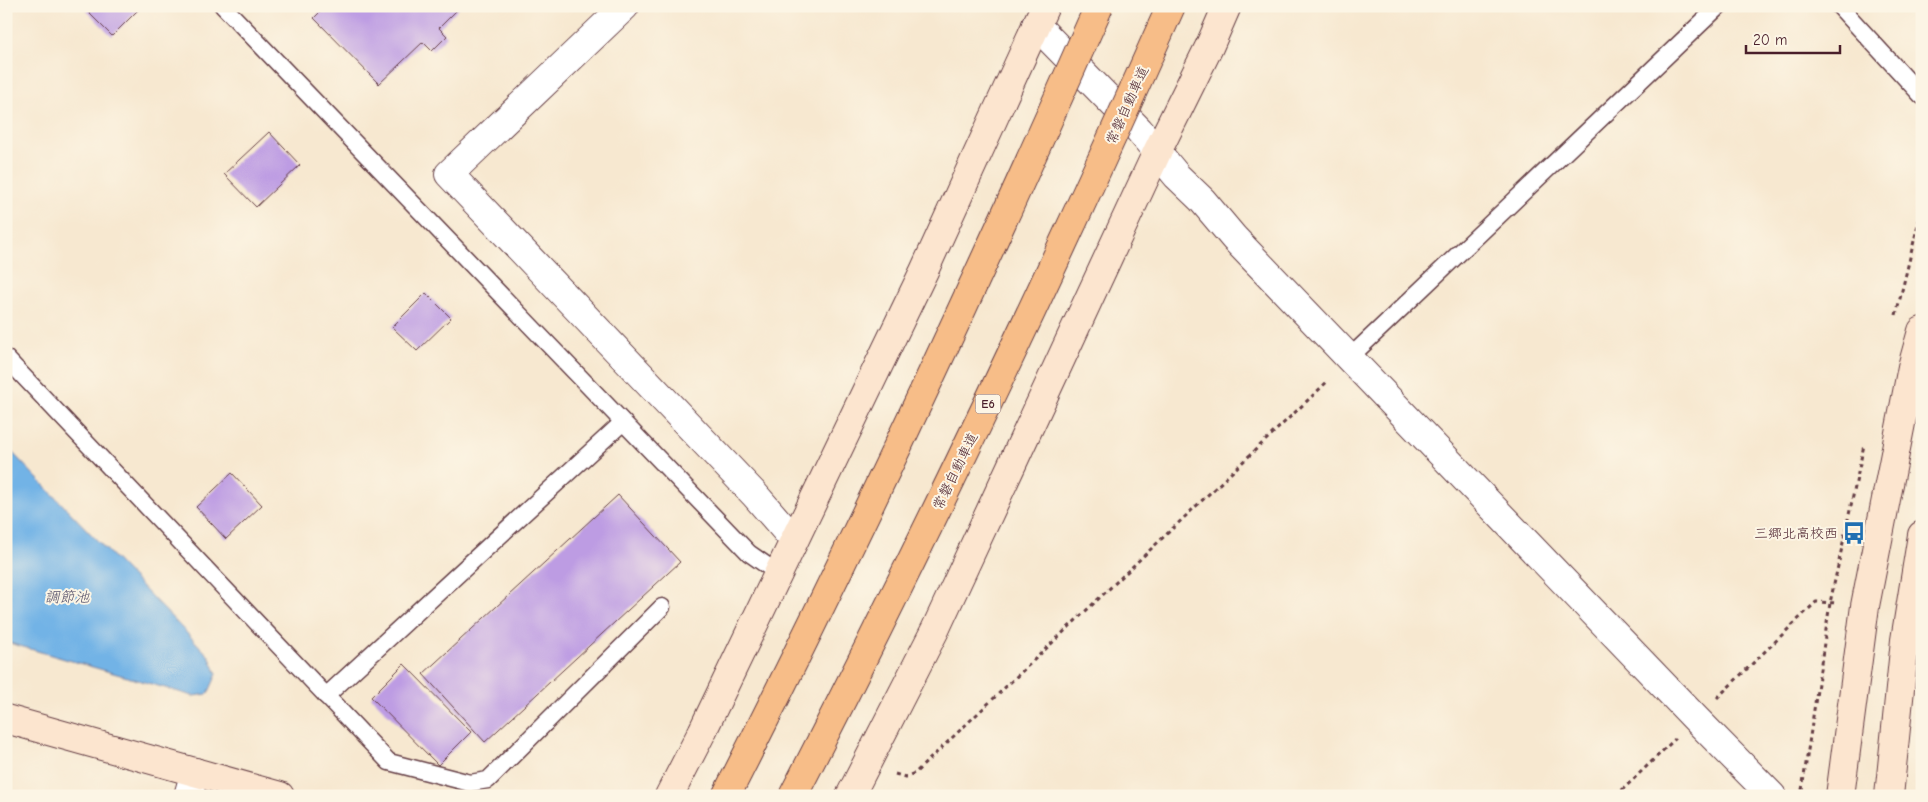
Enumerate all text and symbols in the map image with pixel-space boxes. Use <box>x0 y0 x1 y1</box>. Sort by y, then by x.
scale bar <box>1746 22 1839 54</box>
text: 20 m <box>1753 31 1787 49</box>
street label: 常磐自動車道 <box>1103 63 1152 147</box>
road number: E6 <box>976 394 1000 414</box>
street label: 常磐自動車道 <box>929 430 982 513</box>
bus stop icon: 三郷北高校西 <box>1841 520 1867 546</box>
place label: 三郷北高校西 <box>1754 525 1838 542</box>
water label: 調節池 <box>44 588 90 606</box>

